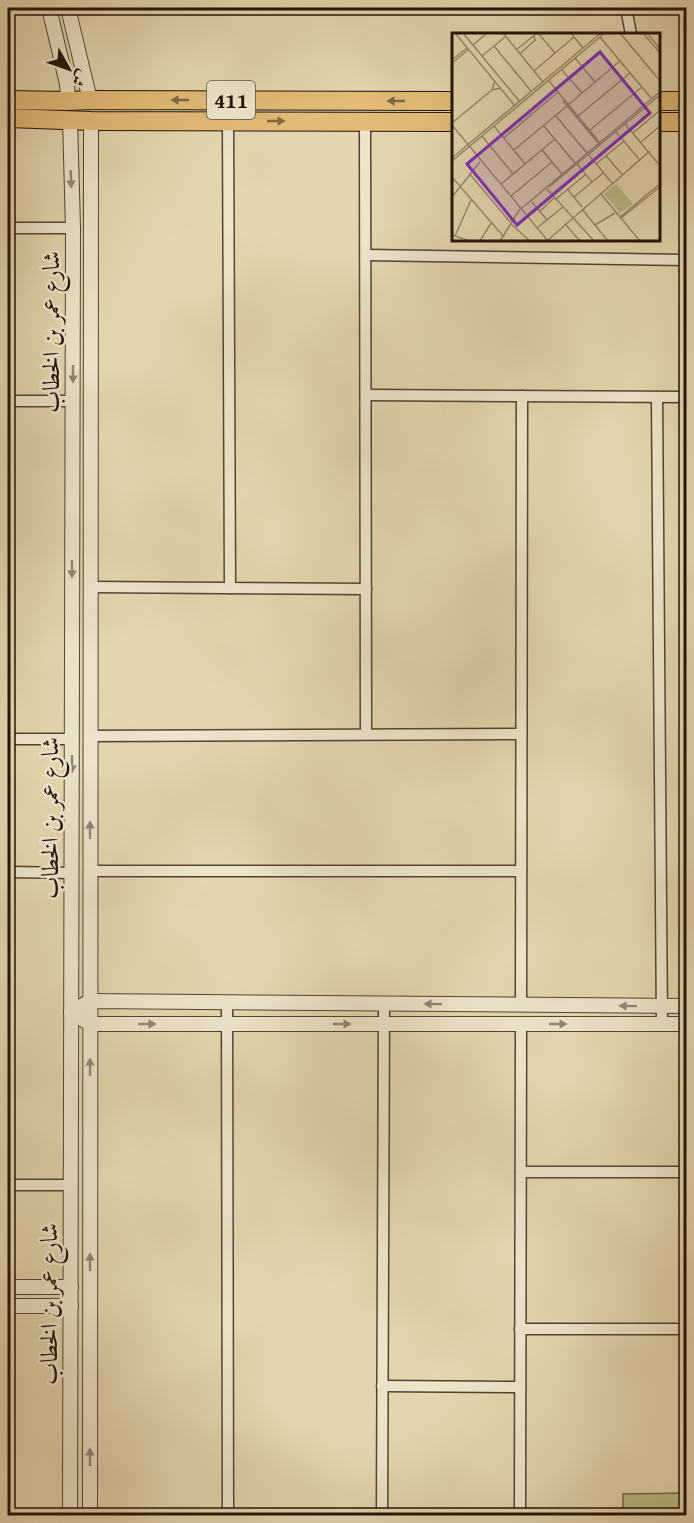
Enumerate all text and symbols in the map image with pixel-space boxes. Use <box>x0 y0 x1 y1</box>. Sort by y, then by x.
inset map <box>452 33 661 242</box>
north arrow <box>39 39 99 99</box>
text: ش <box>66 65 95 92</box>
road number: 411 <box>207 81 255 119</box>
one-way arrow <box>170 95 189 105</box>
one-way arrow <box>386 96 405 106</box>
one-way arrow <box>266 116 285 126</box>
one-way arrow <box>67 169 76 188</box>
street label: شارع عمر بن الخطاب <box>33 251 71 413</box>
one-way arrow <box>68 364 77 383</box>
one-way arrow <box>67 559 77 578</box>
street label: شارع عمر بن الخطاب <box>32 737 70 899</box>
one-way arrow <box>67 754 77 773</box>
one-way arrow <box>85 821 95 840</box>
one-way arrow <box>424 999 443 1009</box>
one-way arrow <box>619 1001 638 1011</box>
one-way arrow <box>138 1019 157 1029</box>
one-way arrow <box>333 1019 352 1029</box>
one-way arrow <box>549 1019 568 1029</box>
one-way arrow <box>85 1058 95 1077</box>
street label: شارع عمر بن الخطاب <box>31 1223 69 1385</box>
one-way arrow <box>85 1253 95 1272</box>
one-way arrow <box>85 1448 95 1467</box>

